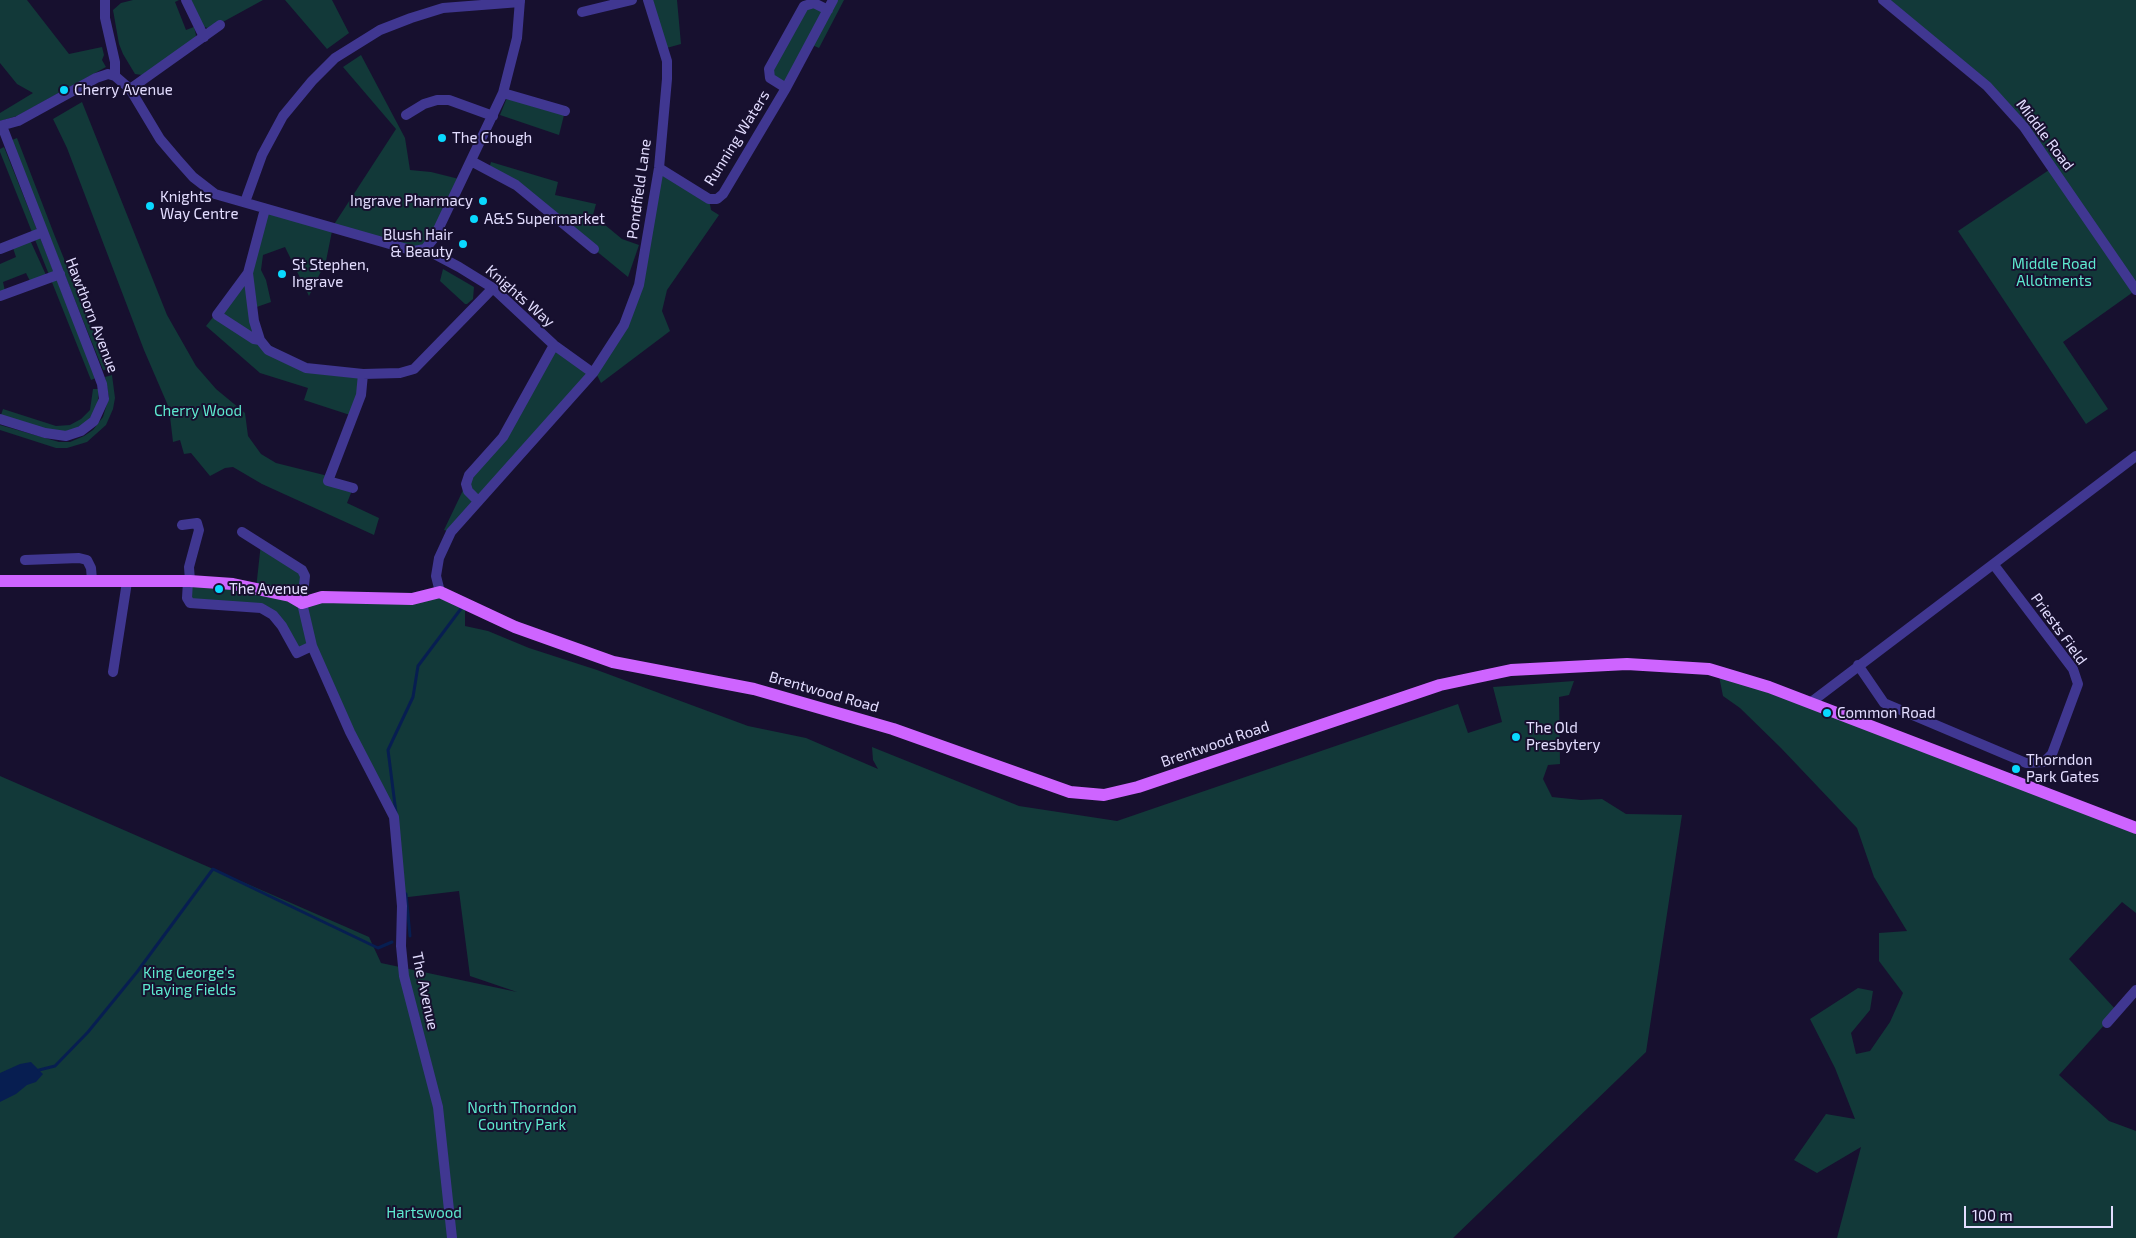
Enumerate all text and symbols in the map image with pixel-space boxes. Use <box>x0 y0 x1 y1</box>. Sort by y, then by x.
place label: Cherry Avenue <box>74 81 173 99</box>
marker: Cherry Avenue <box>58 84 70 96</box>
street label: Running Waters <box>700 87 774 189</box>
street label: Middle Road <box>2012 96 2078 174</box>
place label: The Chough <box>452 129 532 147</box>
marker: The Chough <box>436 132 448 144</box>
street label: Pondfield Lane <box>623 138 655 240</box>
place label: Knights Way Centre <box>160 188 238 223</box>
place label: Ingrave Pharmacy <box>350 192 473 210</box>
marker: Ingrave Pharmacy <box>477 195 489 207</box>
marker: Knights Way Centre <box>144 200 156 212</box>
place label: A&S Supermarket <box>484 210 605 228</box>
marker: A&S Supermarket <box>468 213 480 225</box>
place label: Blush Hair & Beauty <box>383 226 453 261</box>
marker: Blush Hair & Beauty <box>457 238 469 250</box>
street label: Hawthorn Avenue <box>62 255 122 375</box>
park label: Middle Road Allotments <box>2012 255 2096 290</box>
place label: St Stephen, Ingrave <box>292 256 369 291</box>
street label: Knights Way <box>482 261 558 331</box>
marker: St Stephen, Ingrave <box>276 268 288 280</box>
park label: Cherry Wood <box>154 402 242 420</box>
place label: The Avenue <box>229 580 308 598</box>
marker: The Avenue <box>213 583 225 595</box>
street label: Priests Field <box>2027 590 2091 668</box>
street label: Brentwood Road <box>767 668 881 716</box>
place label: Common Road <box>1837 704 1935 722</box>
marker: Common Road <box>1821 707 1833 719</box>
street label: Brentwood Road <box>1158 717 1272 771</box>
place label: The Old Presbytery <box>1526 719 1600 754</box>
marker: The Old Presbytery <box>1510 731 1522 743</box>
place label: Thorndon Park Gates <box>2026 751 2099 786</box>
marker: Thorndon Park Gates <box>2010 763 2022 775</box>
street label: The Avenue <box>408 950 442 1032</box>
park label: King George's Playing Fields <box>142 964 236 999</box>
park label: North Thorndon Country Park <box>467 1099 577 1134</box>
scale bar <box>1966 1196 2115 1228</box>
park label: Hartswood <box>386 1204 462 1222</box>
text: 100 m <box>1972 1206 2013 1224</box>

